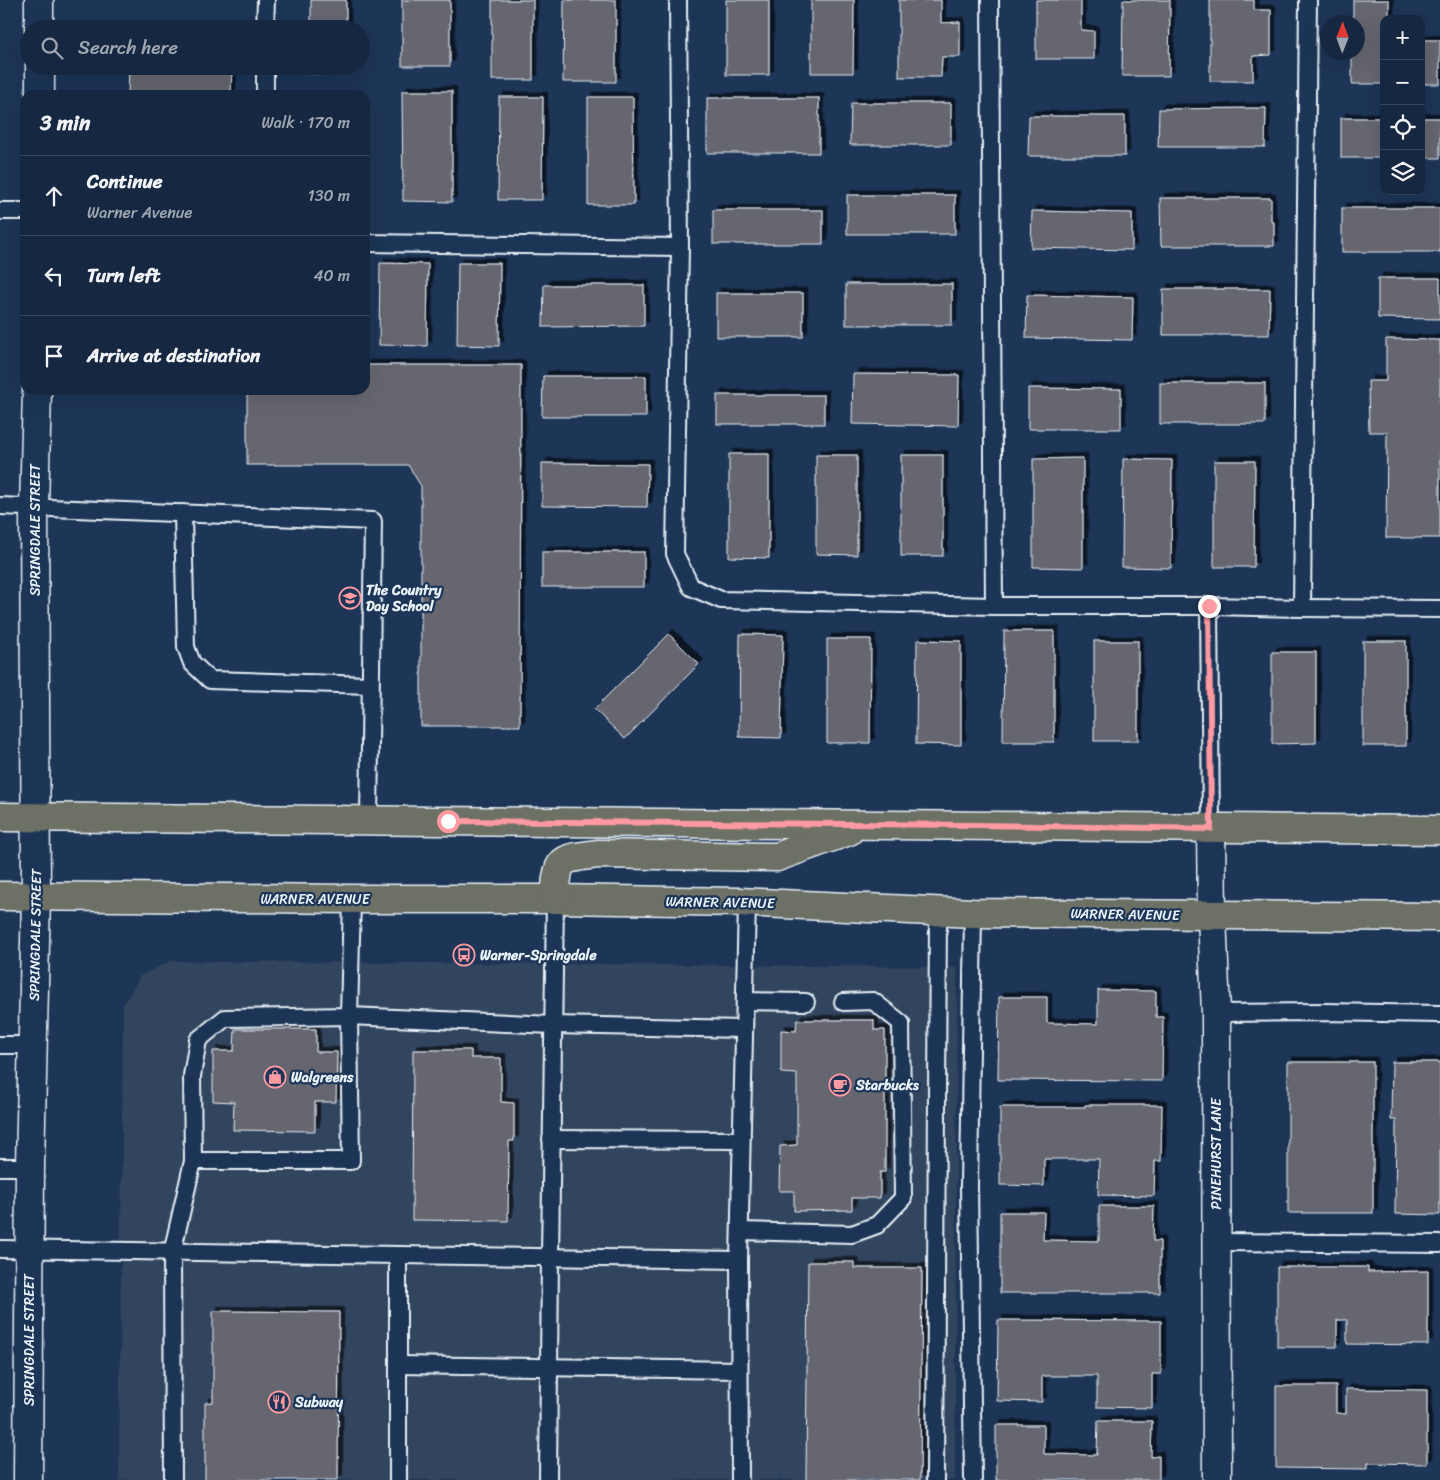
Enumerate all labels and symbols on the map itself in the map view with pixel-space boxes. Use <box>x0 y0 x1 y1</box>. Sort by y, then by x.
north arrow <box>1320 15 1365 60</box>
street label: SPRINGDALE STREET <box>23 462 48 596</box>
place label: The Country Day School <box>366 578 442 619</box>
school or university icon: The Country Day School <box>338 586 362 610</box>
route end <box>1198 595 1221 618</box>
route start <box>437 810 460 833</box>
street label: SPRINGDALE STREET <box>22 867 49 1001</box>
street label: WARNER AVENUE <box>260 887 371 912</box>
street label: WARNER AVENUE <box>665 889 776 916</box>
street label: WARNER AVENUE <box>1070 901 1181 928</box>
bus stop icon: Warner-Springdale <box>452 943 476 967</box>
place label: Warner-Springdale <box>480 943 597 968</box>
shop icon: Walgreens <box>263 1065 287 1089</box>
place label: Walgreens <box>291 1065 354 1090</box>
cafe icon: Starbucks <box>828 1073 852 1097</box>
place label: Starbucks <box>855 1073 919 1098</box>
street label: PINEHURST LANE <box>1204 1097 1229 1210</box>
street label: SPRINGDALE STREET <box>17 1272 42 1406</box>
restaurant icon: Subway <box>267 1390 291 1414</box>
place label: Subway <box>294 1390 344 1415</box>

